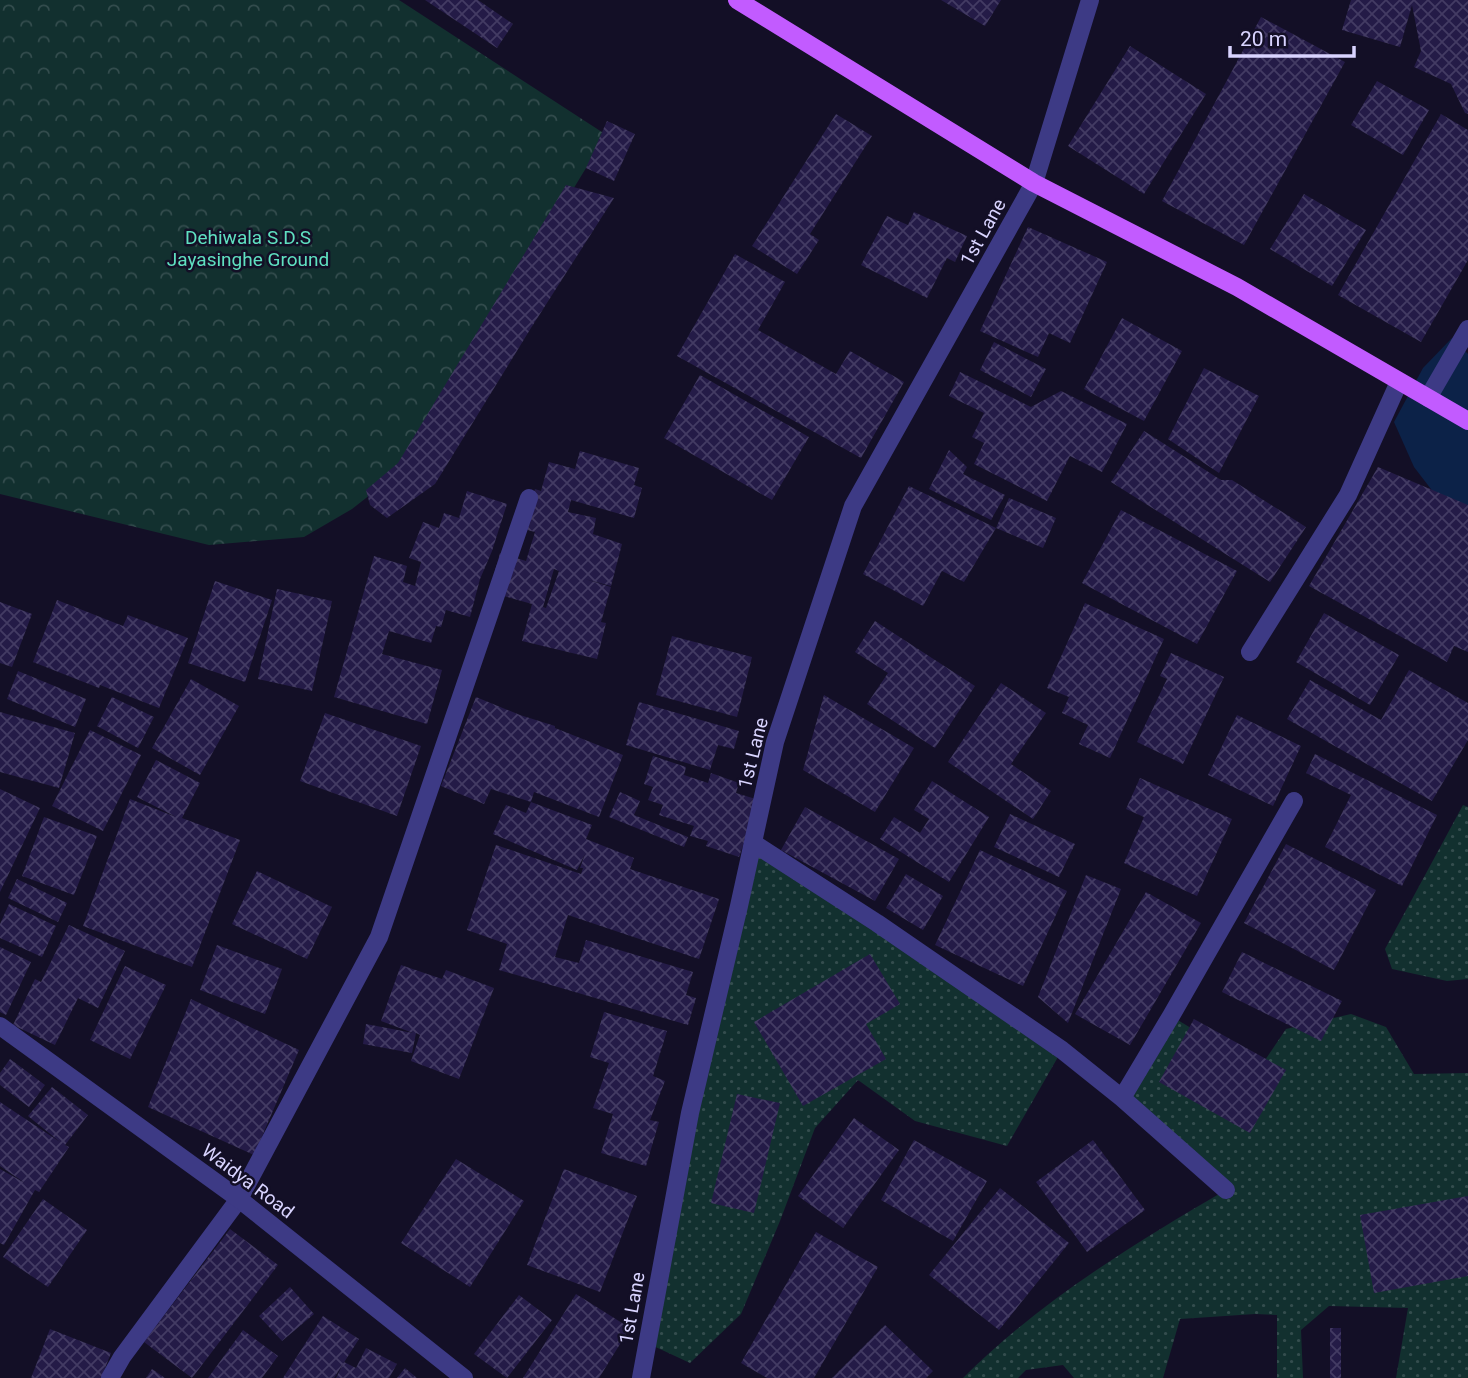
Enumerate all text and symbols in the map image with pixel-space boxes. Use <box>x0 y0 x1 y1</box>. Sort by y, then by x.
scale bar <box>1230 14 1354 58</box>
text: 20 m <box>1240 27 1287 51</box>
street label: 1st Lane <box>955 195 1011 269</box>
park label: Dehiwala S.D.S Jayasinghe Ground <box>167 226 329 271</box>
street label: 1st Lane <box>733 715 773 791</box>
street label: Waidya Road <box>197 1139 299 1223</box>
street label: 1st Lane <box>614 1270 650 1346</box>

